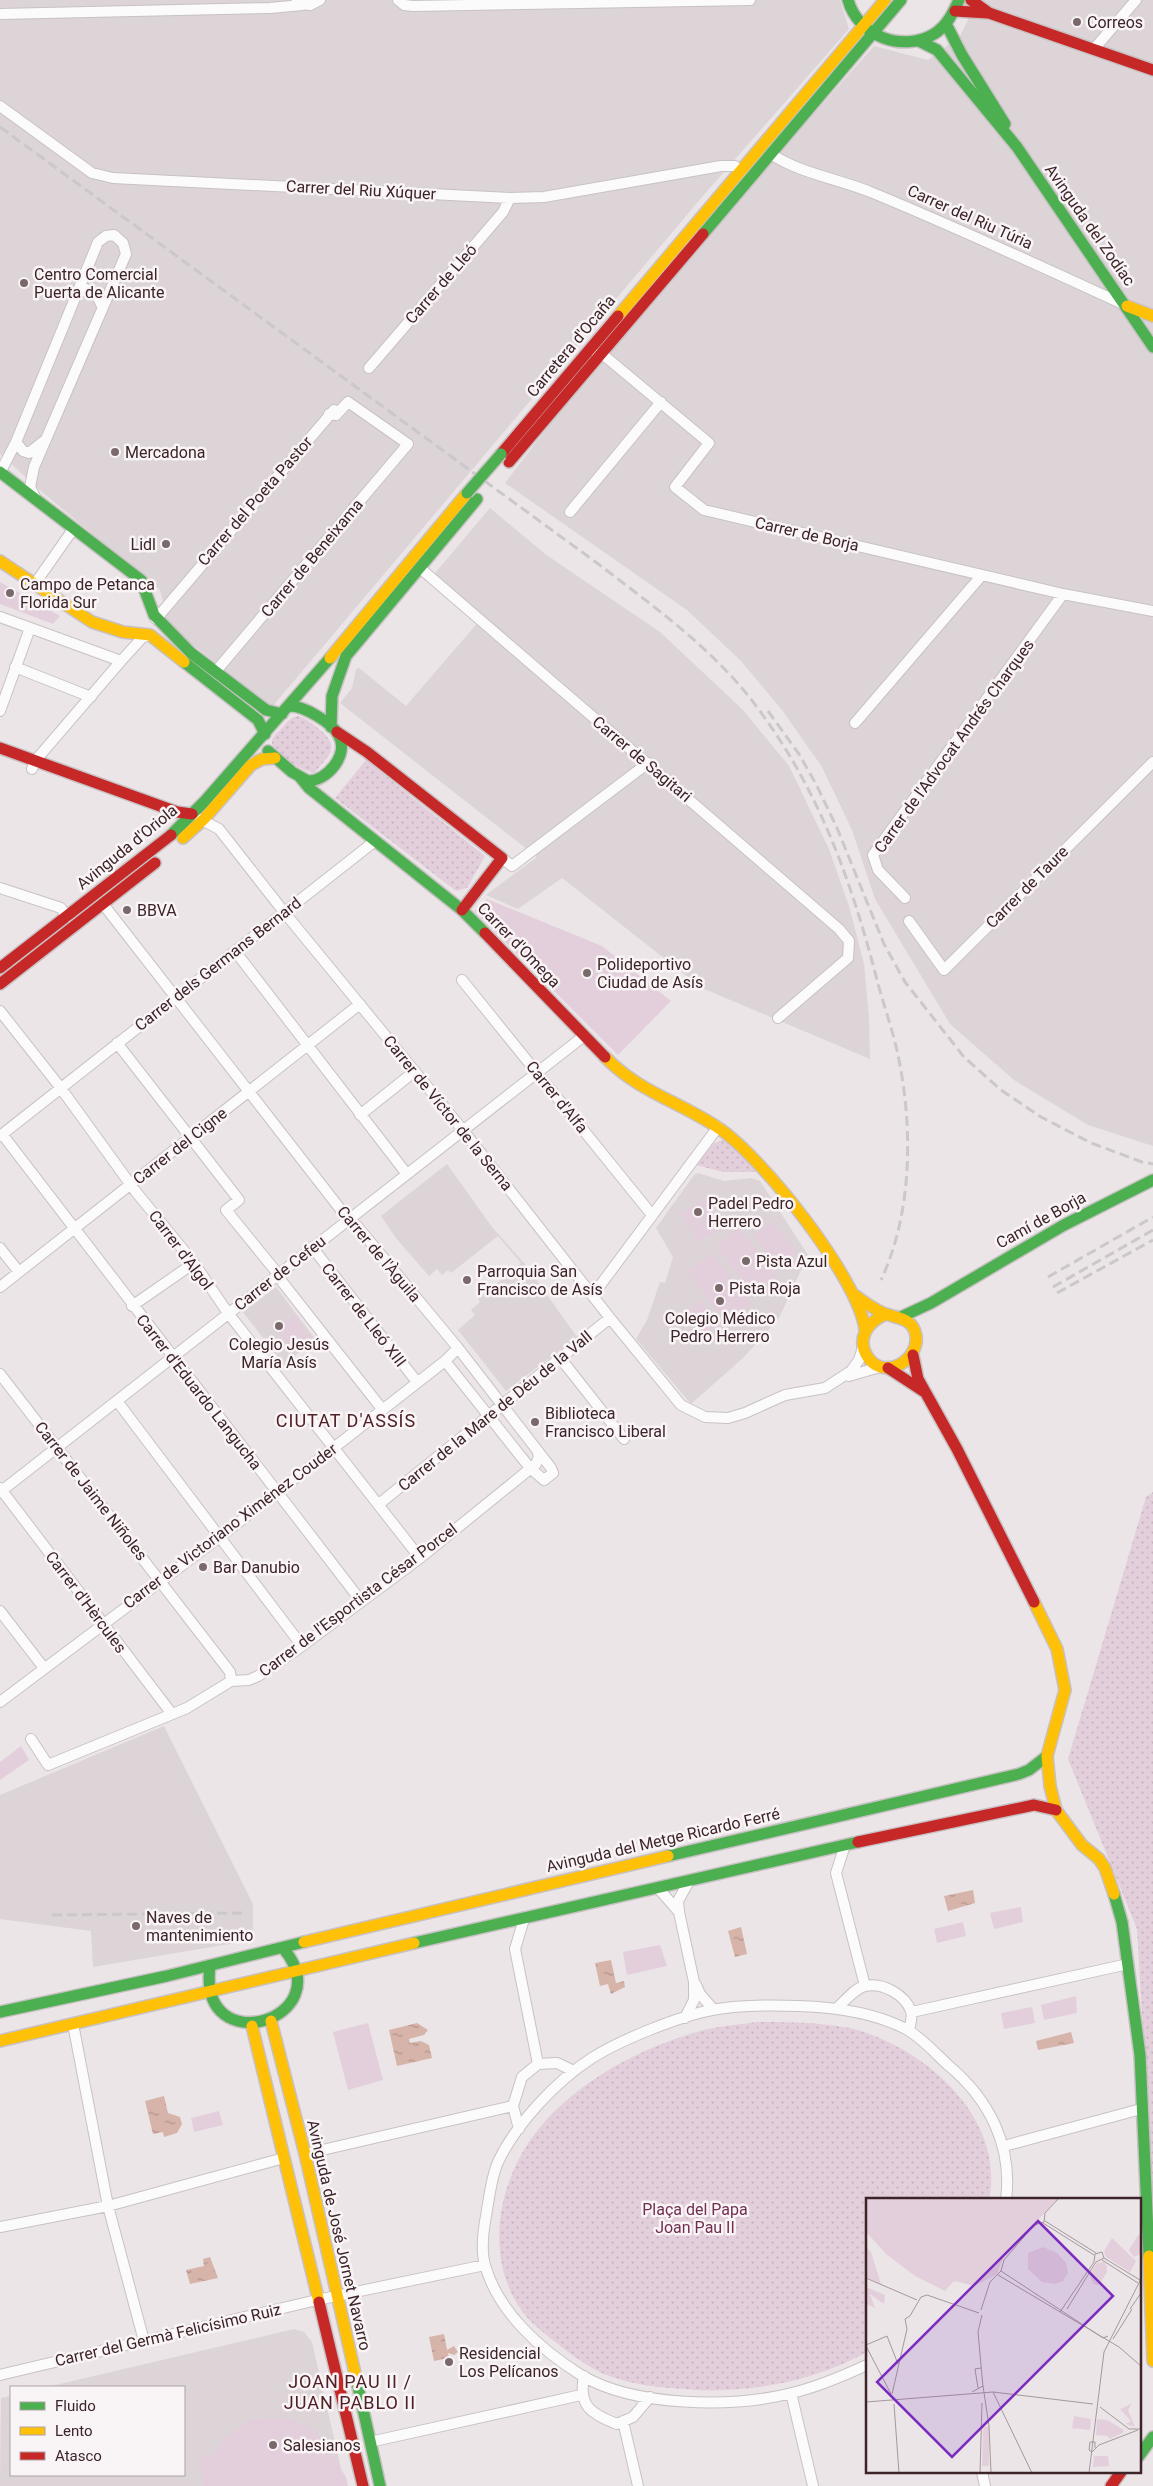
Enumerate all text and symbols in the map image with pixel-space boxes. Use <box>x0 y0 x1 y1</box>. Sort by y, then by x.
place label: Correos <box>1087 13 1143 32</box>
marker: Correos <box>1071 16 1083 28</box>
street label: Avinguda del Zodíac <box>1041 161 1139 289</box>
street label: Carrer del Riu Xúquer <box>286 177 437 203</box>
street label: Carrer del Riu Túria <box>905 181 1035 253</box>
street label: Carrer de Lleó <box>401 240 481 328</box>
place label: Centro Comercial Puerta de Alicante <box>34 265 164 302</box>
marker: Centro Comercial Puerta de Alicante <box>18 277 30 289</box>
street label: Carretera d'Ocaña <box>523 291 619 401</box>
street label: Carrer del Poeta Pastor <box>194 432 317 570</box>
place label: Mercadona <box>125 443 206 462</box>
marker: Mercadona <box>109 446 121 458</box>
street label: Carrer de Beneixama <box>257 495 367 621</box>
street label: Carrer de Borja <box>753 513 861 555</box>
place label: Lidl <box>131 535 156 554</box>
marker: Lidl <box>160 538 172 550</box>
place label: Campo de Petanca Florida Sur <box>20 575 155 612</box>
marker: Campo de Petanca Florida Sur <box>4 587 16 599</box>
street label: Carrer de l'Advocat Andrés Charques <box>870 635 1038 857</box>
street label: Carrer de Sagitari <box>589 712 695 806</box>
street label: Avinguda d'Oriola <box>73 801 181 893</box>
street label: Carrer de Taure <box>982 842 1072 932</box>
street label: Carrer dels Germans Bernard <box>131 893 305 1035</box>
street label: Carrer d'Omega <box>474 899 564 991</box>
place label: BBVA <box>137 901 177 920</box>
marker: BBVA <box>121 904 133 916</box>
place label: Polideportivo Ciudad de Asís <box>597 955 703 992</box>
marker: Polideportivo Ciudad de Asís <box>581 967 593 979</box>
street label: Carrer de Víctor de la Serna <box>379 1032 517 1194</box>
street label: Carrer d'Alfa <box>522 1057 592 1137</box>
street label: Carrer del Cigne <box>129 1104 231 1188</box>
street label: Camí de Borja <box>993 1188 1089 1252</box>
place label: Padel Pedro Herrero <box>708 1194 794 1231</box>
street label: Carrer de l'Àguila <box>333 1202 425 1306</box>
street label: Carrer d'Algol <box>145 1206 217 1294</box>
marker: Padel Pedro Herrero <box>692 1206 704 1218</box>
street label: Carrer de Cefeu <box>231 1231 329 1315</box>
place label: Pista Azul <box>756 1252 827 1271</box>
marker: Pista Azul <box>740 1255 752 1267</box>
street label: Carrer de Lleó XIII <box>318 1259 410 1371</box>
place label: Parroquia San Francisco de Asís <box>477 1262 603 1299</box>
marker: Parroquia San Francisco de Asís <box>461 1274 473 1286</box>
place label: Pista Roja <box>729 1279 801 1298</box>
marker: Pista Roja <box>713 1282 725 1294</box>
marker: Colegio Médico Pedro Herrero <box>714 1295 726 1307</box>
place label: Colegio Médico Pedro Herrero <box>665 1309 775 1346</box>
street label: Carrer d'Eduardo Langucha <box>132 1310 266 1474</box>
marker: Colegio Jesús María Asís <box>273 1320 285 1332</box>
street label: Carrer de la Mare de Déu de la Vall <box>394 1327 596 1495</box>
place label: Colegio Jesús María Asís <box>229 1335 329 1372</box>
place label: Biblioteca Francisco Liberal <box>545 1404 666 1441</box>
district label: CIUTAT D'ASSÍS <box>276 1410 416 1431</box>
marker: Biblioteca Francisco Liberal <box>529 1416 541 1428</box>
street label: Carrer de Jaime Niñoles <box>31 1418 151 1564</box>
street label: Carrer de Victoriano Ximénez Couder <box>119 1439 341 1613</box>
street label: Carrer de l'Esportista César Porcel <box>255 1519 461 1681</box>
street label: Carrer d'Hèrcules <box>42 1547 130 1657</box>
place label: Bar Danubio <box>213 1558 300 1577</box>
marker: Bar Danubio <box>197 1561 209 1573</box>
street label: Avinguda del Metge Ricardo Ferré <box>544 1804 782 1876</box>
place label: Naves de mantenimiento <box>146 1908 253 1945</box>
marker: Naves de mantenimiento <box>130 1920 142 1932</box>
street label: Avinguda de José Jornet Navarro <box>303 2118 375 2352</box>
inset map <box>866 2198 1140 2474</box>
park label: Plaça del Papa Joan Pau II <box>642 2200 748 2237</box>
street label: Carrer del Germà Felicísimo Ruiz <box>53 2300 283 2370</box>
place label: Residencial Los Pelícanos <box>459 2344 559 2381</box>
marker: Residencial Los Pelícanos <box>443 2356 455 2368</box>
district label: JOAN PAU II / JUAN PABLO II <box>284 2371 416 2413</box>
legend <box>10 2386 185 2476</box>
text: Fluido <box>55 2397 96 2415</box>
text: Lento <box>55 2422 93 2440</box>
place label: Salesianos <box>283 2436 361 2455</box>
marker: Salesianos <box>267 2439 279 2451</box>
text: Atasco <box>55 2447 102 2465</box>

